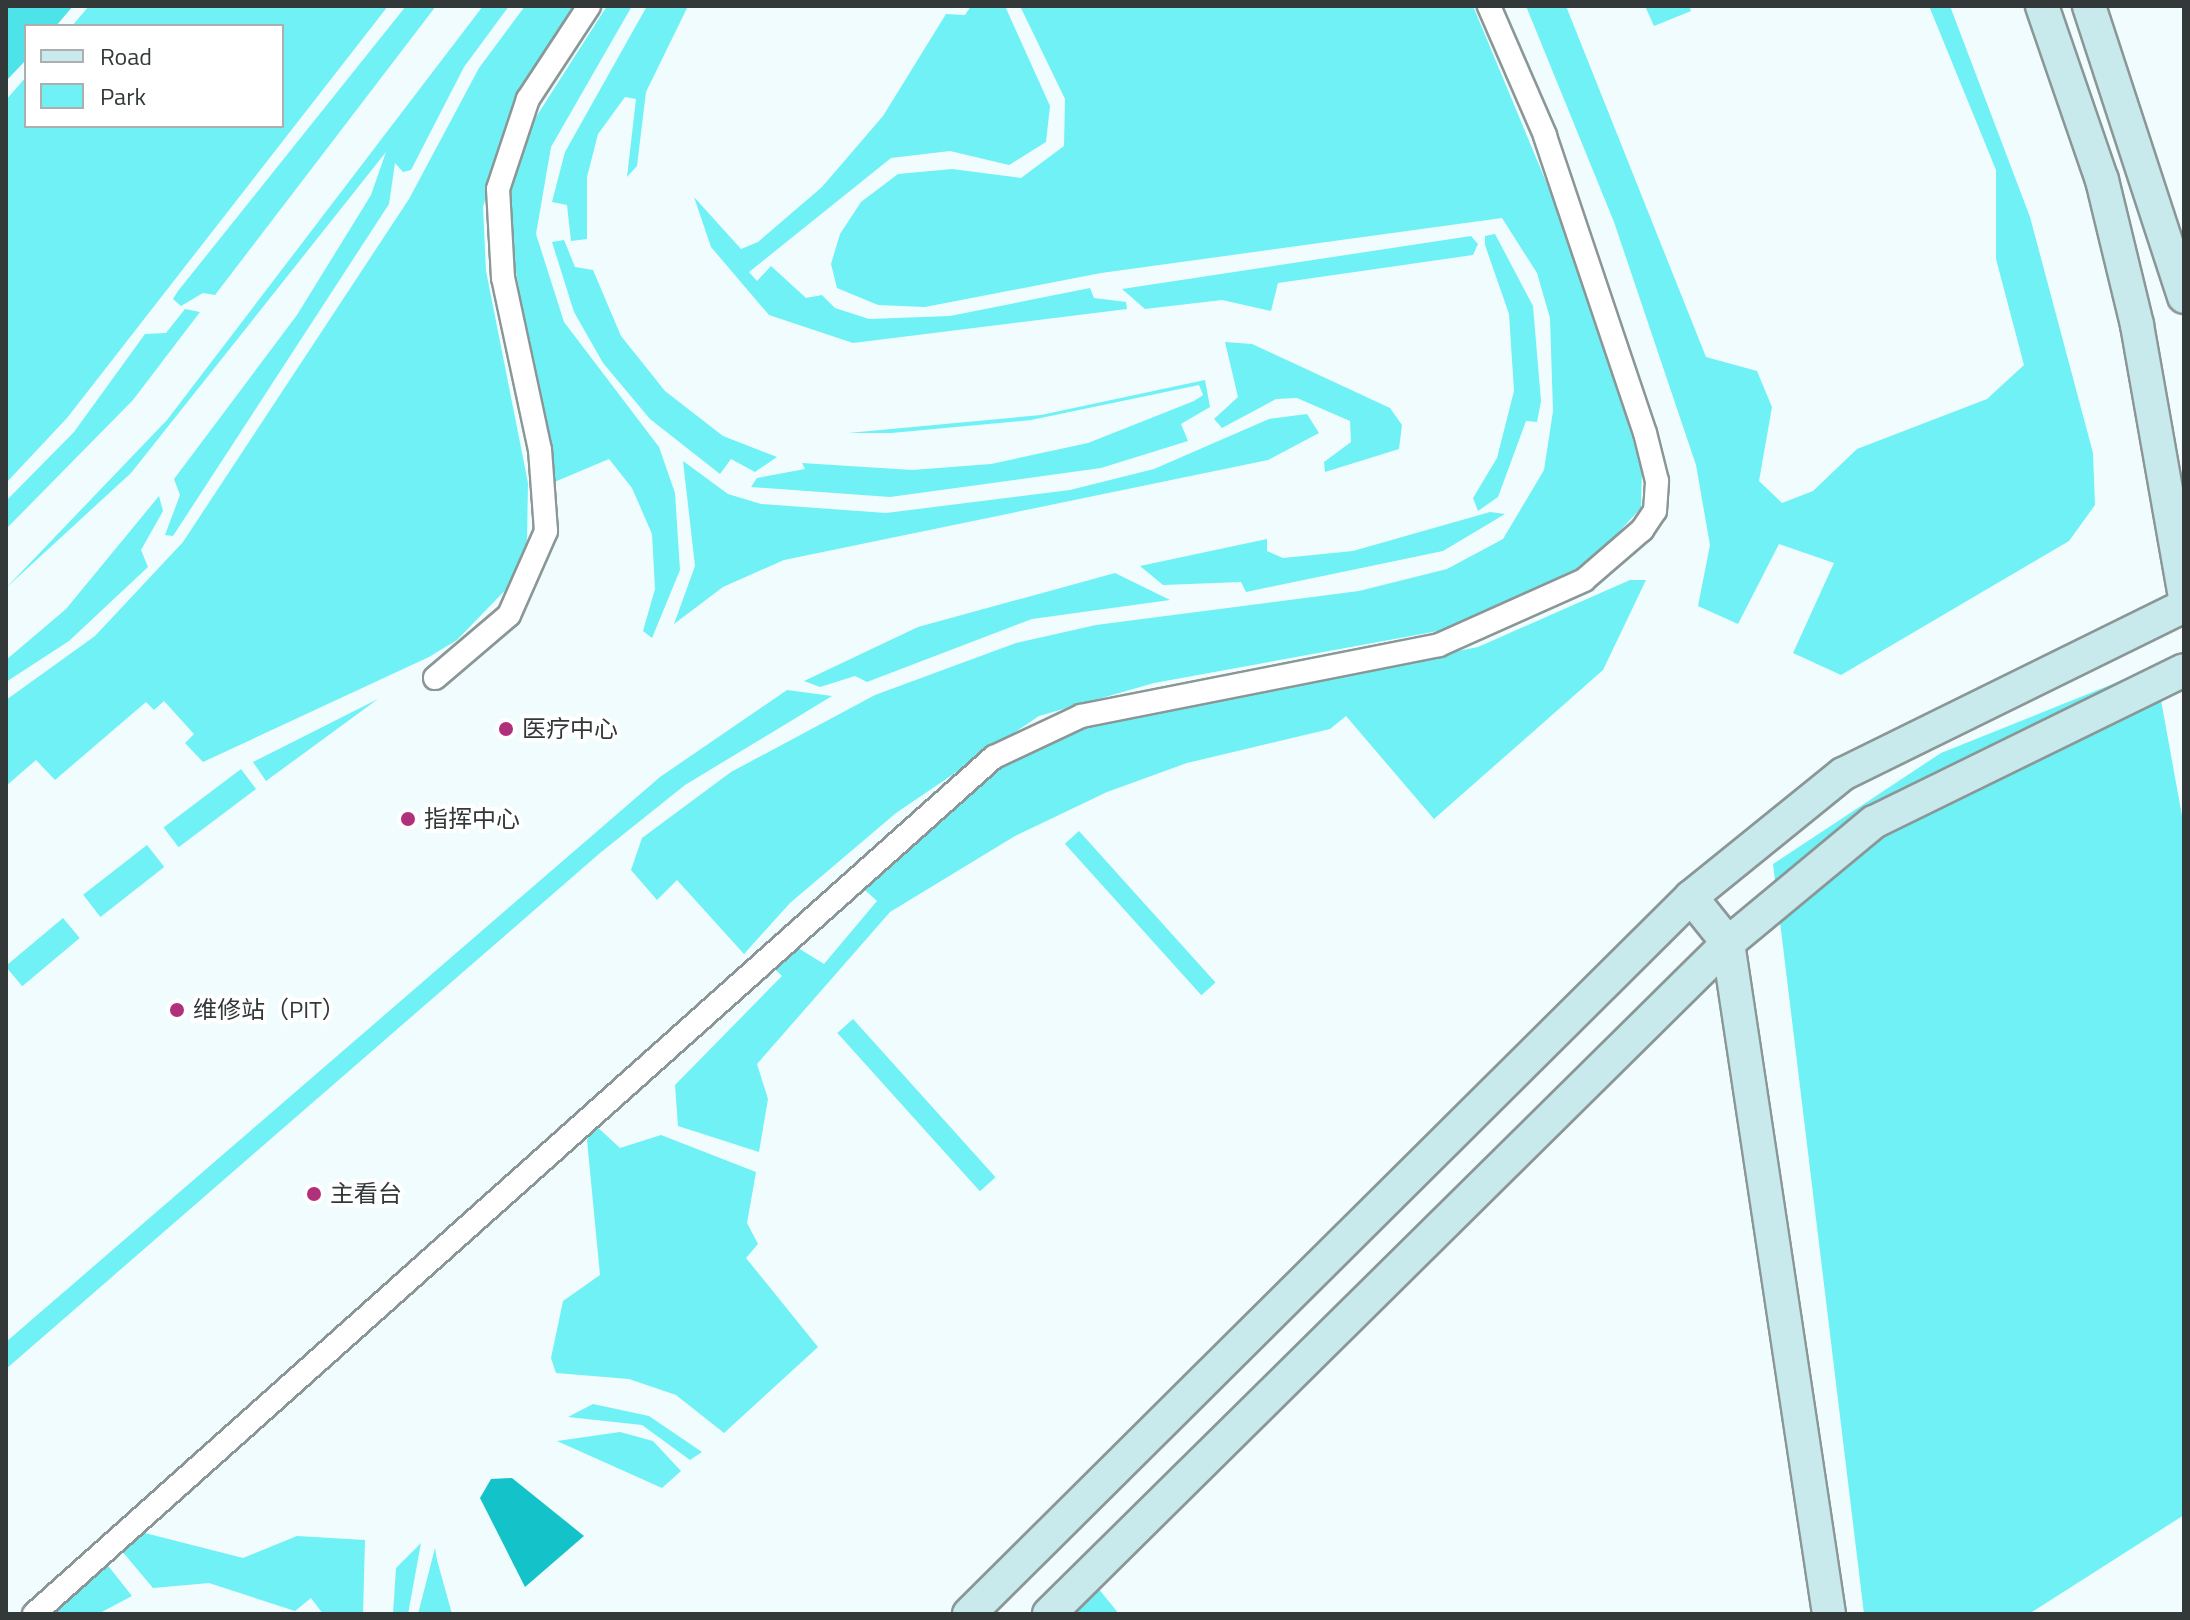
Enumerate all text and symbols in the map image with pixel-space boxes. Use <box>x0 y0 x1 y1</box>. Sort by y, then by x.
legend <box>24 24 284 128</box>
text: Road <box>100 38 152 74</box>
text: Park <box>100 78 146 114</box>
place label: 医疗中心 <box>522 715 618 743</box>
marker: 医疗中心 <box>497 720 515 738</box>
place label: 指挥中心 <box>424 805 520 833</box>
marker: 指挥中心 <box>399 810 417 828</box>
place label: 维修站（PIT） <box>193 996 346 1024</box>
marker: 维修站（PIT） <box>168 1001 186 1019</box>
place label: 主看台 <box>330 1180 402 1208</box>
marker: 主看台 <box>305 1185 323 1203</box>

